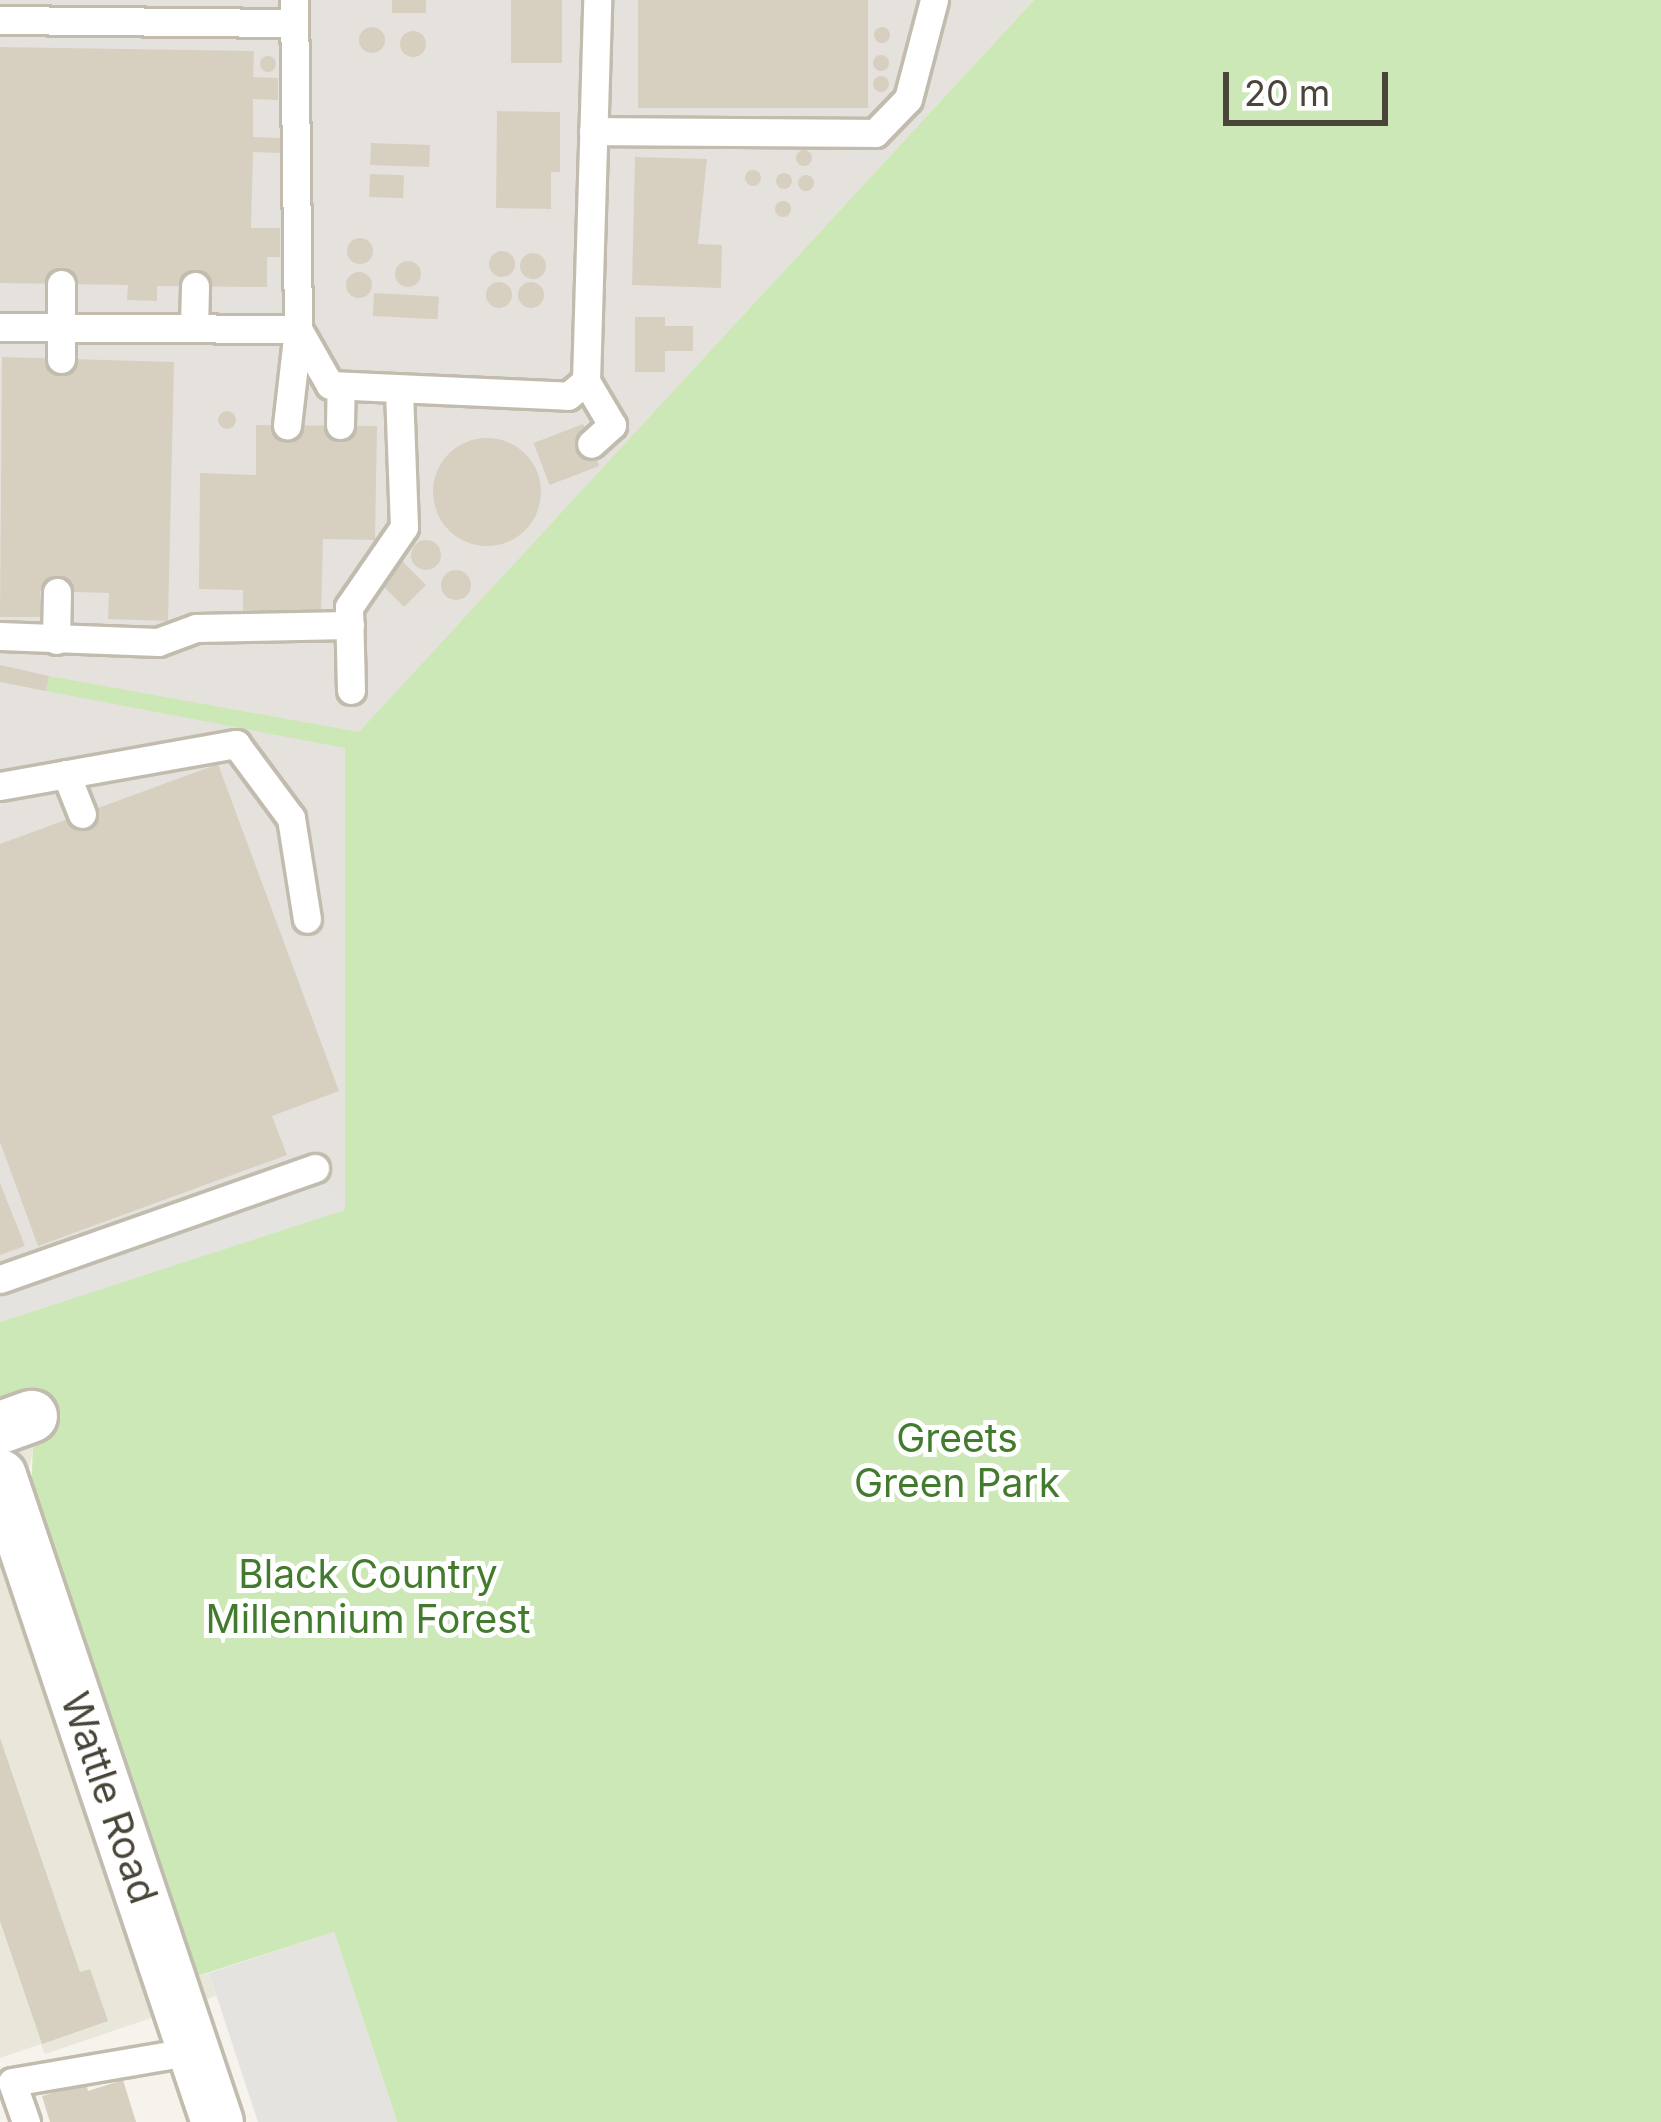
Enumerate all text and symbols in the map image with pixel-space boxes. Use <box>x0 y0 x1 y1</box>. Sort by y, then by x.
scale bar <box>1229 48 1394 122</box>
text: 20 m <box>1244 71 1330 115</box>
park label: Greets Green Park <box>854 1416 1060 1507</box>
park label: Black Country Millennium Forest <box>205 1552 531 1643</box>
street label: Wattle Road <box>51 1686 167 1910</box>

